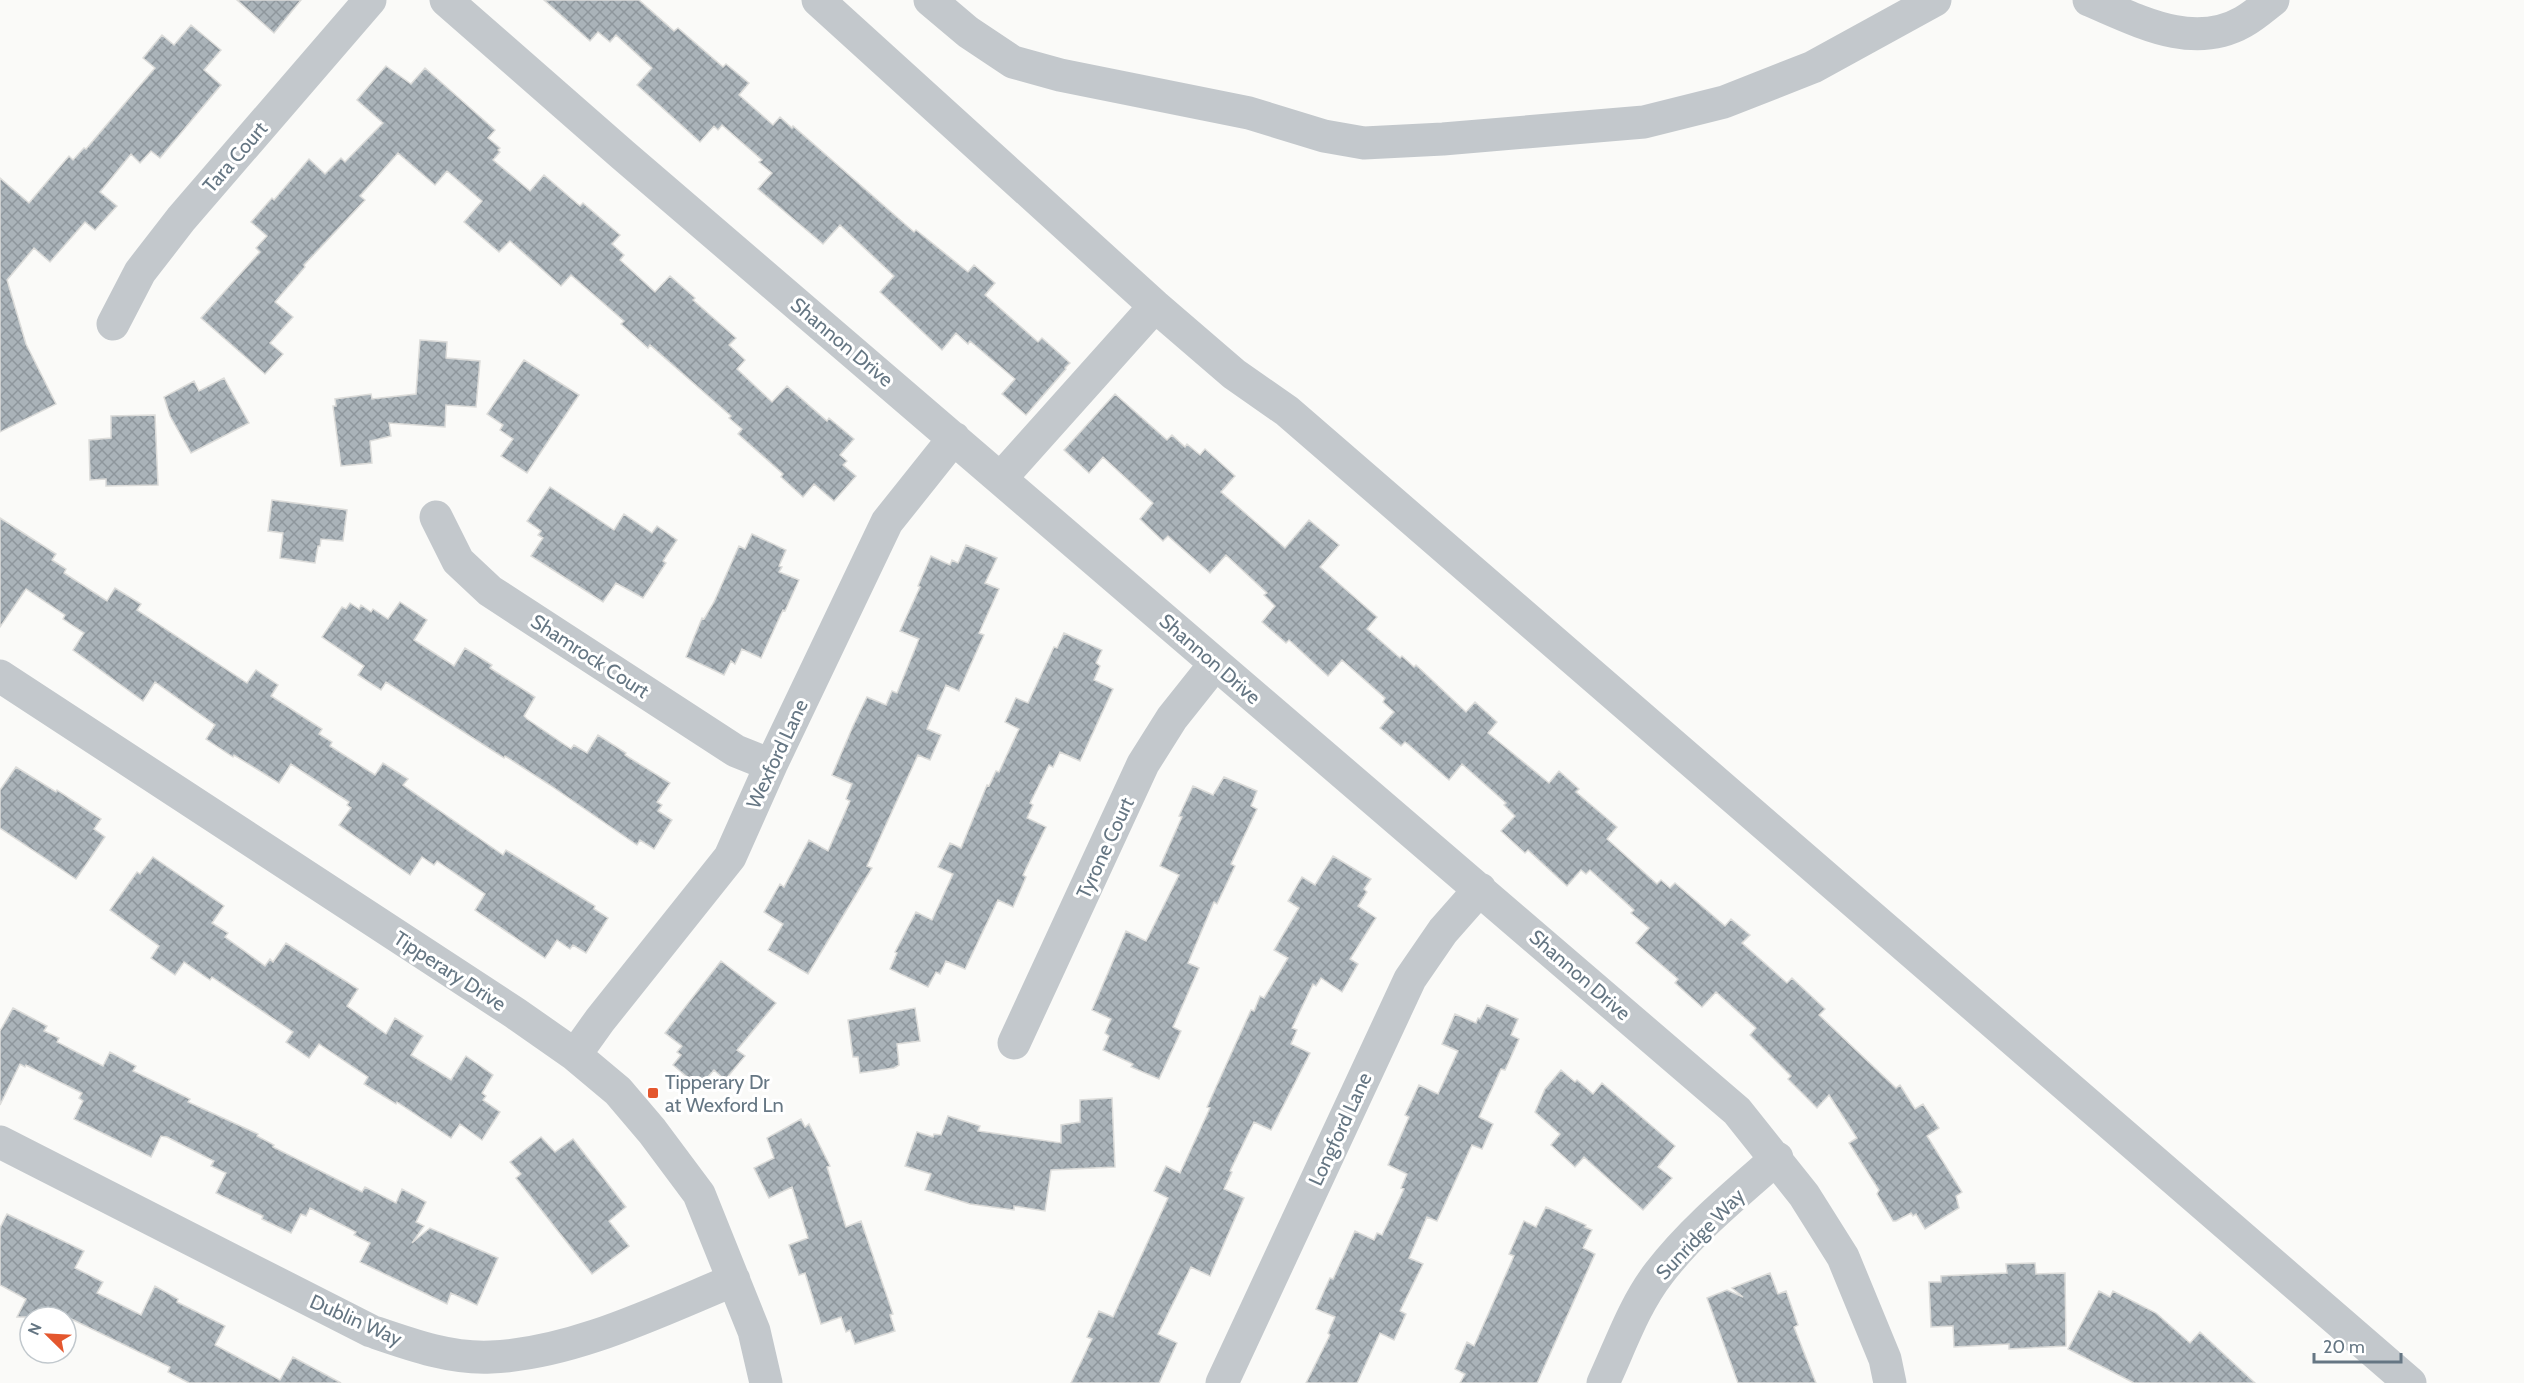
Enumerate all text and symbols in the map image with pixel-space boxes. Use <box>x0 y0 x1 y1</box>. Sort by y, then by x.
street label: Tara Court <box>198 117 272 197</box>
street label: Shannon Drive <box>786 292 898 392</box>
street label: Shamrock Court <box>527 609 654 703</box>
street label: Shannon Drive <box>1155 609 1265 709</box>
street label: Wexford Lane <box>741 696 813 812</box>
street label: Tyrone Court <box>1071 793 1139 902</box>
street label: Shannon Drive <box>1525 925 1635 1025</box>
street label: Tipperary Drive <box>389 926 511 1016</box>
street label: Longford Lane <box>1303 1069 1377 1189</box>
place label: Tipperary Dr at Wexford Ln <box>665 1070 784 1117</box>
marker: Tipperary Dr at Wexford Ln <box>646 1086 660 1100</box>
street label: Sunridge Way <box>1651 1184 1749 1284</box>
street label: Dublin Way <box>306 1289 406 1351</box>
north arrow <box>18 1305 78 1365</box>
text: N <box>24 1320 46 1338</box>
scale bar <box>2314 1326 2401 1364</box>
text: 20 m <box>2323 1336 2365 1358</box>

